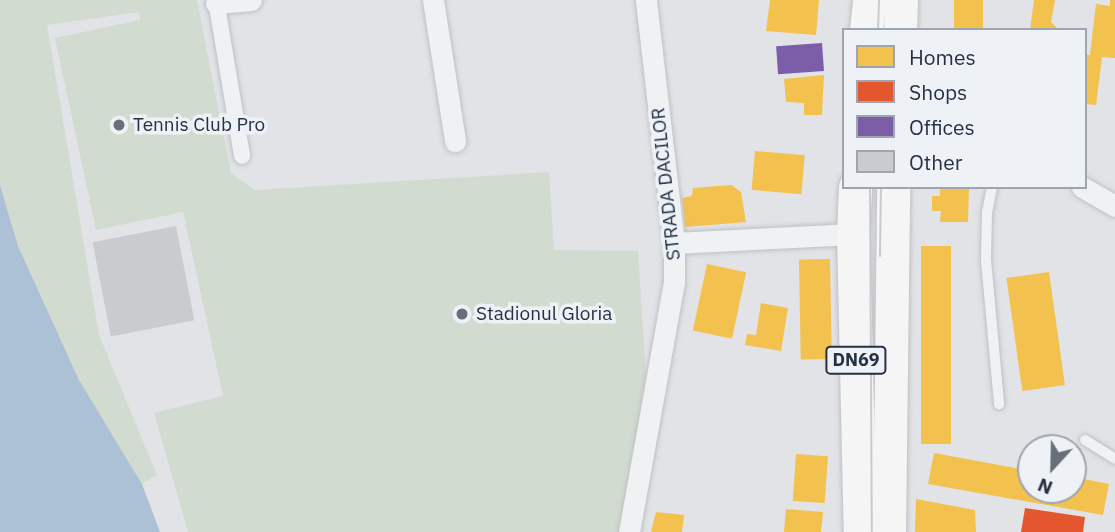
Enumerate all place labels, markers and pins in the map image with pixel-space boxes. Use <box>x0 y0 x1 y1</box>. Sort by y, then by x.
place label: Tennis Club Pro <box>133 114 265 136</box>
marker: Tennis Club Pro <box>111 117 127 133</box>
place label: Stadionul Gloria <box>476 303 612 325</box>
marker: Stadionul Gloria <box>454 306 470 322</box>

